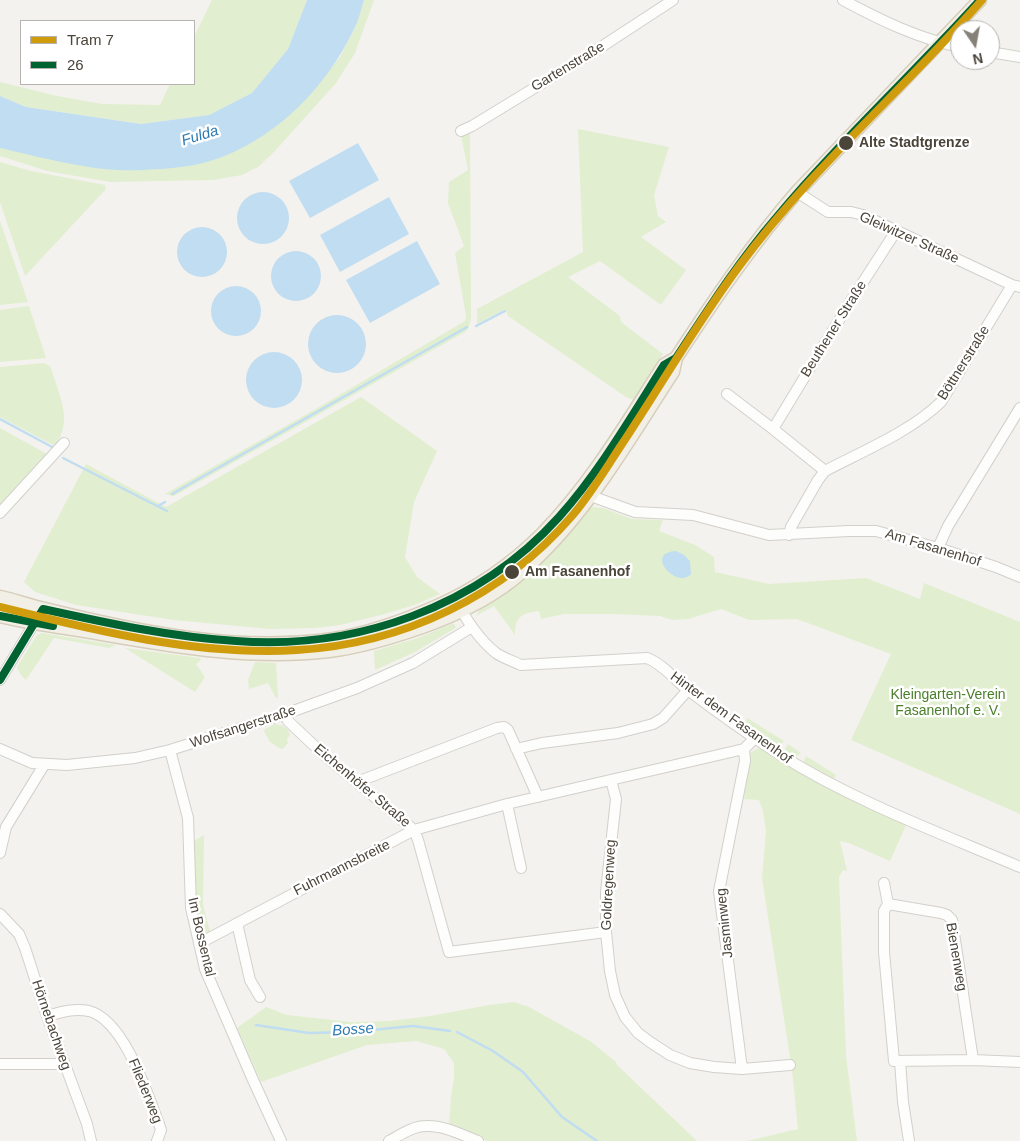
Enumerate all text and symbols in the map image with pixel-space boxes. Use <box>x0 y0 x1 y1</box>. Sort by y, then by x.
legend <box>20 20 195 85</box>
north arrow <box>950 20 1000 70</box>
text: Tram 7 <box>67 31 114 48</box>
street label: Gartenstraße <box>528 39 608 95</box>
text: N <box>971 50 985 68</box>
text: 26 <box>67 56 84 73</box>
water label: Fulda <box>179 122 221 150</box>
marker: Alte Stadtgrenze <box>837 134 855 152</box>
place label: Alte Stadtgrenze <box>859 135 969 151</box>
street label: Gleiwitzer Straße <box>857 208 961 268</box>
street label: Beuthener Straße <box>798 278 870 380</box>
street label: Böttnerstraße <box>934 323 994 403</box>
street label: Am Fasanenhof <box>883 526 983 570</box>
marker: Am Fasanenhof <box>503 563 521 581</box>
place label: Am Fasanenhof <box>525 564 630 580</box>
street label: Hinter dem Fasanenhof <box>667 668 795 768</box>
park label: Kleingarten-Verein Fasanenhof e. V. <box>890 687 1006 720</box>
street label: Wolfsangerstraße <box>188 702 298 752</box>
street label: Eichenhöfer Straße <box>310 741 414 831</box>
street label: Fuhrmannsbreite <box>291 836 393 900</box>
street label: Goldregenweg <box>598 839 620 931</box>
street label: Jasminweg <box>713 887 737 959</box>
street label: Im Bossental <box>184 896 218 978</box>
street label: Bienenweg <box>942 921 970 993</box>
street label: Hörnebachweg <box>28 978 74 1072</box>
water label: Bosse <box>332 1020 374 1040</box>
street label: Fliederweg <box>124 1056 166 1126</box>

